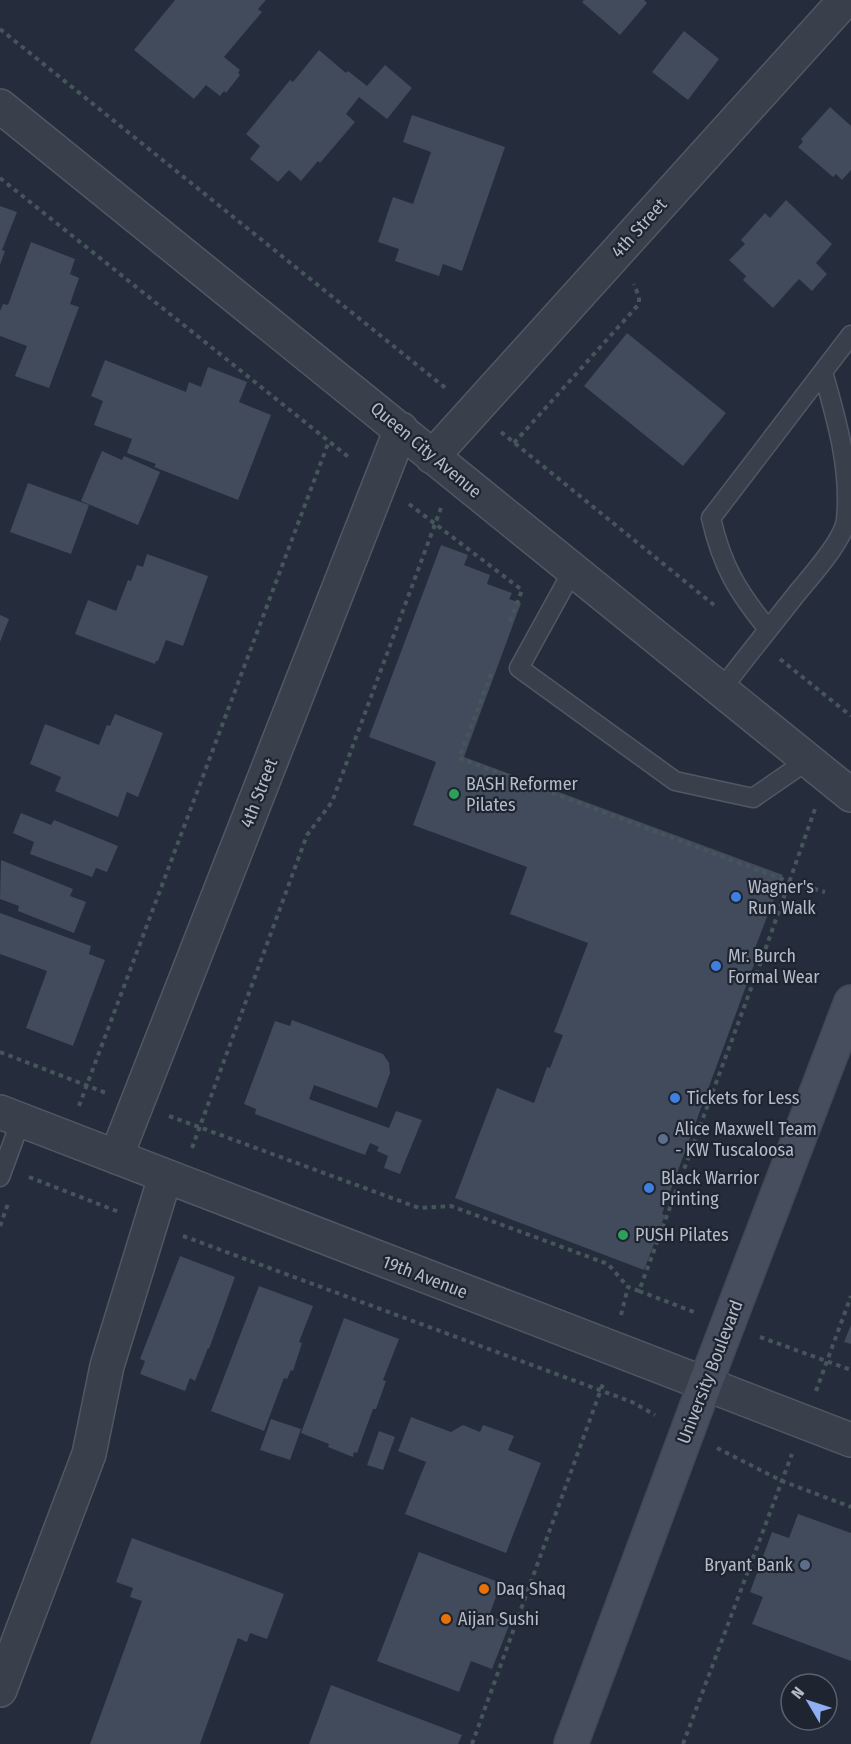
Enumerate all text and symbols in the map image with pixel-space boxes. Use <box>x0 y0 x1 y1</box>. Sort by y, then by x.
street label: 4th Street <box>607 194 672 262</box>
street label: Queen City Avenue <box>366 397 486 503</box>
street label: 4th Street <box>236 755 282 831</box>
place label: BASH Reformer Pilates <box>466 773 579 816</box>
marker: BASH Reformer Pilates <box>447 787 461 801</box>
place label: Wagner's Run Walk <box>748 876 816 919</box>
marker: Wagner's Run Walk <box>729 890 743 904</box>
place label: Mr. Burch Formal Wear <box>728 945 820 988</box>
marker: Mr. Burch Formal Wear <box>709 959 723 973</box>
place label: Tickets for Less <box>687 1087 800 1109</box>
marker: Tickets for Less <box>668 1091 682 1105</box>
place label: Alice Maxwell Team - KW Tuscaloosa <box>675 1118 817 1161</box>
marker: Alice Maxwell Team - KW Tuscaloosa <box>656 1132 670 1146</box>
place label: Black Warrior Printing <box>661 1167 760 1210</box>
marker: Black Warrior Printing <box>642 1181 656 1195</box>
place label: PUSH Pilates <box>635 1224 729 1246</box>
marker: PUSH Pilates <box>616 1228 630 1242</box>
street label: 19th Avenue <box>379 1251 471 1303</box>
street label: University Boulevard <box>672 1297 748 1447</box>
place label: Bryant Bank <box>704 1554 794 1576</box>
marker: Bryant Bank <box>798 1558 812 1572</box>
place label: Daq Shaq <box>496 1578 566 1600</box>
marker: Daq Shaq <box>477 1582 491 1596</box>
place label: Aijan Sushi <box>458 1608 539 1630</box>
marker: Aijan Sushi <box>439 1612 453 1626</box>
north arrow <box>779 1672 839 1732</box>
text: N <box>787 1683 808 1703</box>

